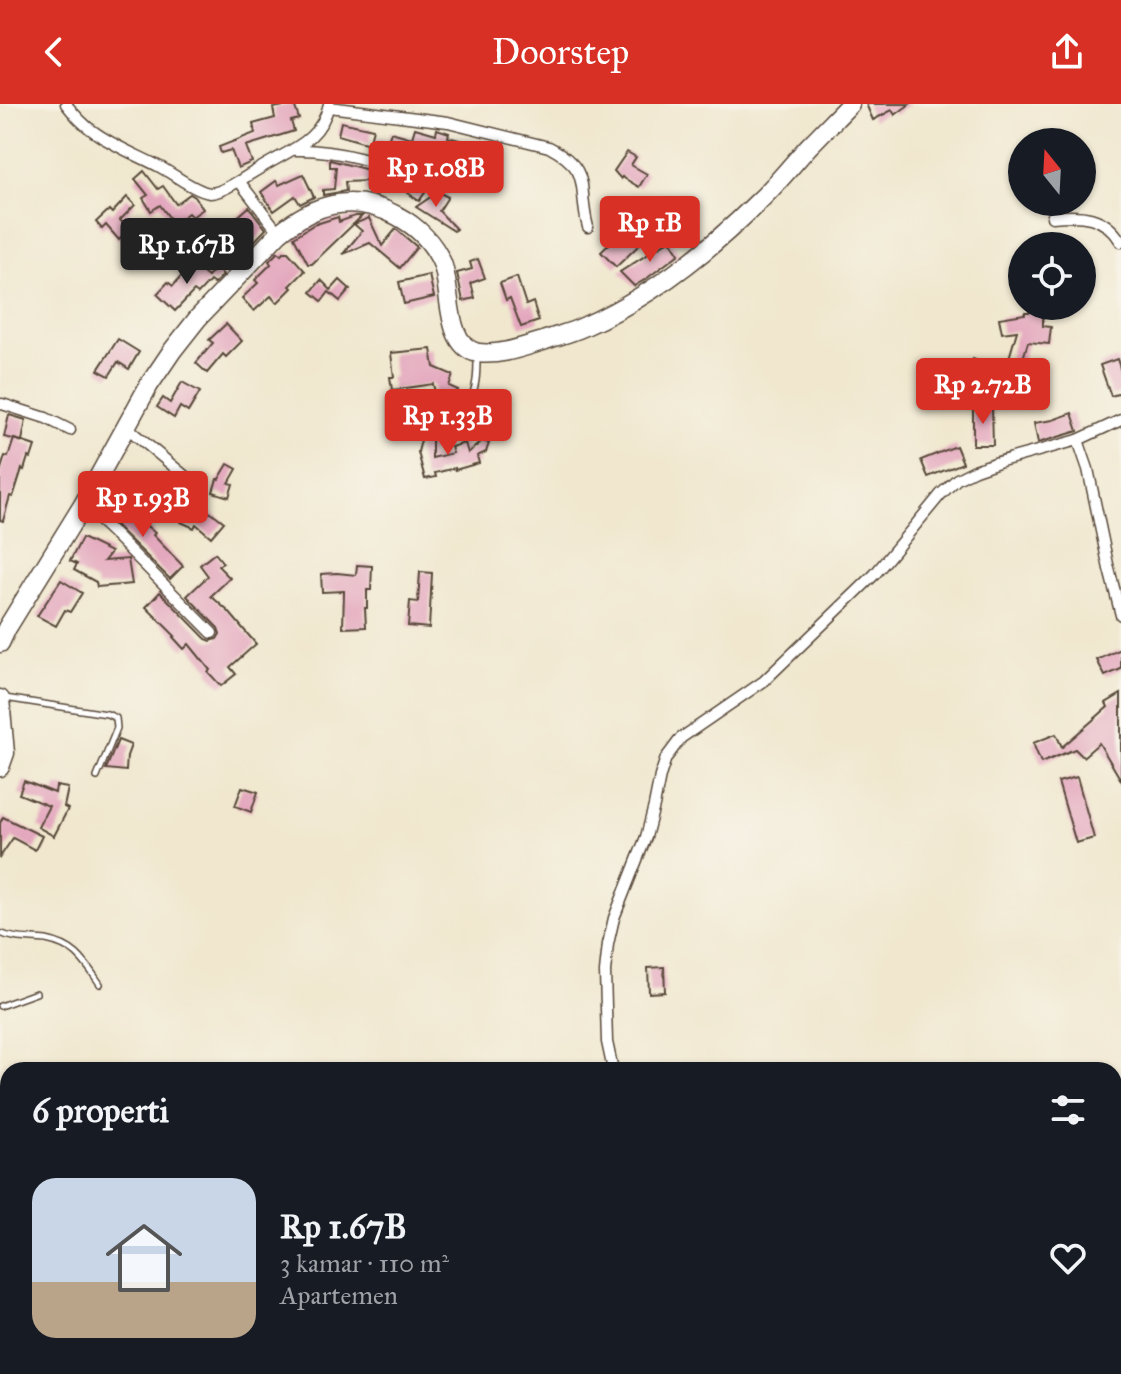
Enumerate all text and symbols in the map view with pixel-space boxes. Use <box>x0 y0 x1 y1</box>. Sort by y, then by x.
icon: back <box>32 30 76 74</box>
text: Doorstep <box>492 30 629 74</box>
icon: share <box>1045 30 1089 74</box>
north arrow <box>1008 128 1096 216</box>
map controls <box>1008 128 1096 320</box>
pin: Rp 1.08B <box>353 141 519 209</box>
text: Rp 1.08B <box>387 151 485 183</box>
pin: Rp 1B <box>594 196 706 264</box>
text: Rp 1B <box>618 206 682 238</box>
pin: Rp 1.67B <box>104 218 270 286</box>
text: Rp 1.67B <box>139 228 235 260</box>
button: locate <box>1008 232 1096 320</box>
pin: Rp 2.72B <box>900 358 1066 426</box>
text: Rp 2.72B <box>934 368 1032 400</box>
pin: Rp 1.33B <box>365 389 531 457</box>
text: Rp 1.33B <box>403 399 493 431</box>
pin: Rp 1.93B <box>60 471 226 539</box>
text: Rp 1.93B <box>96 481 190 513</box>
icon: filters <box>1046 1088 1090 1132</box>
text: 6 properti <box>32 1090 169 1131</box>
text: Rp 1.67B <box>280 1206 407 1247</box>
icon: home <box>96 1210 192 1306</box>
icon: heart <box>1046 1236 1090 1280</box>
text: 3 kamar · 110 m² <box>280 1247 449 1279</box>
text: Apartemen <box>280 1279 398 1311</box>

